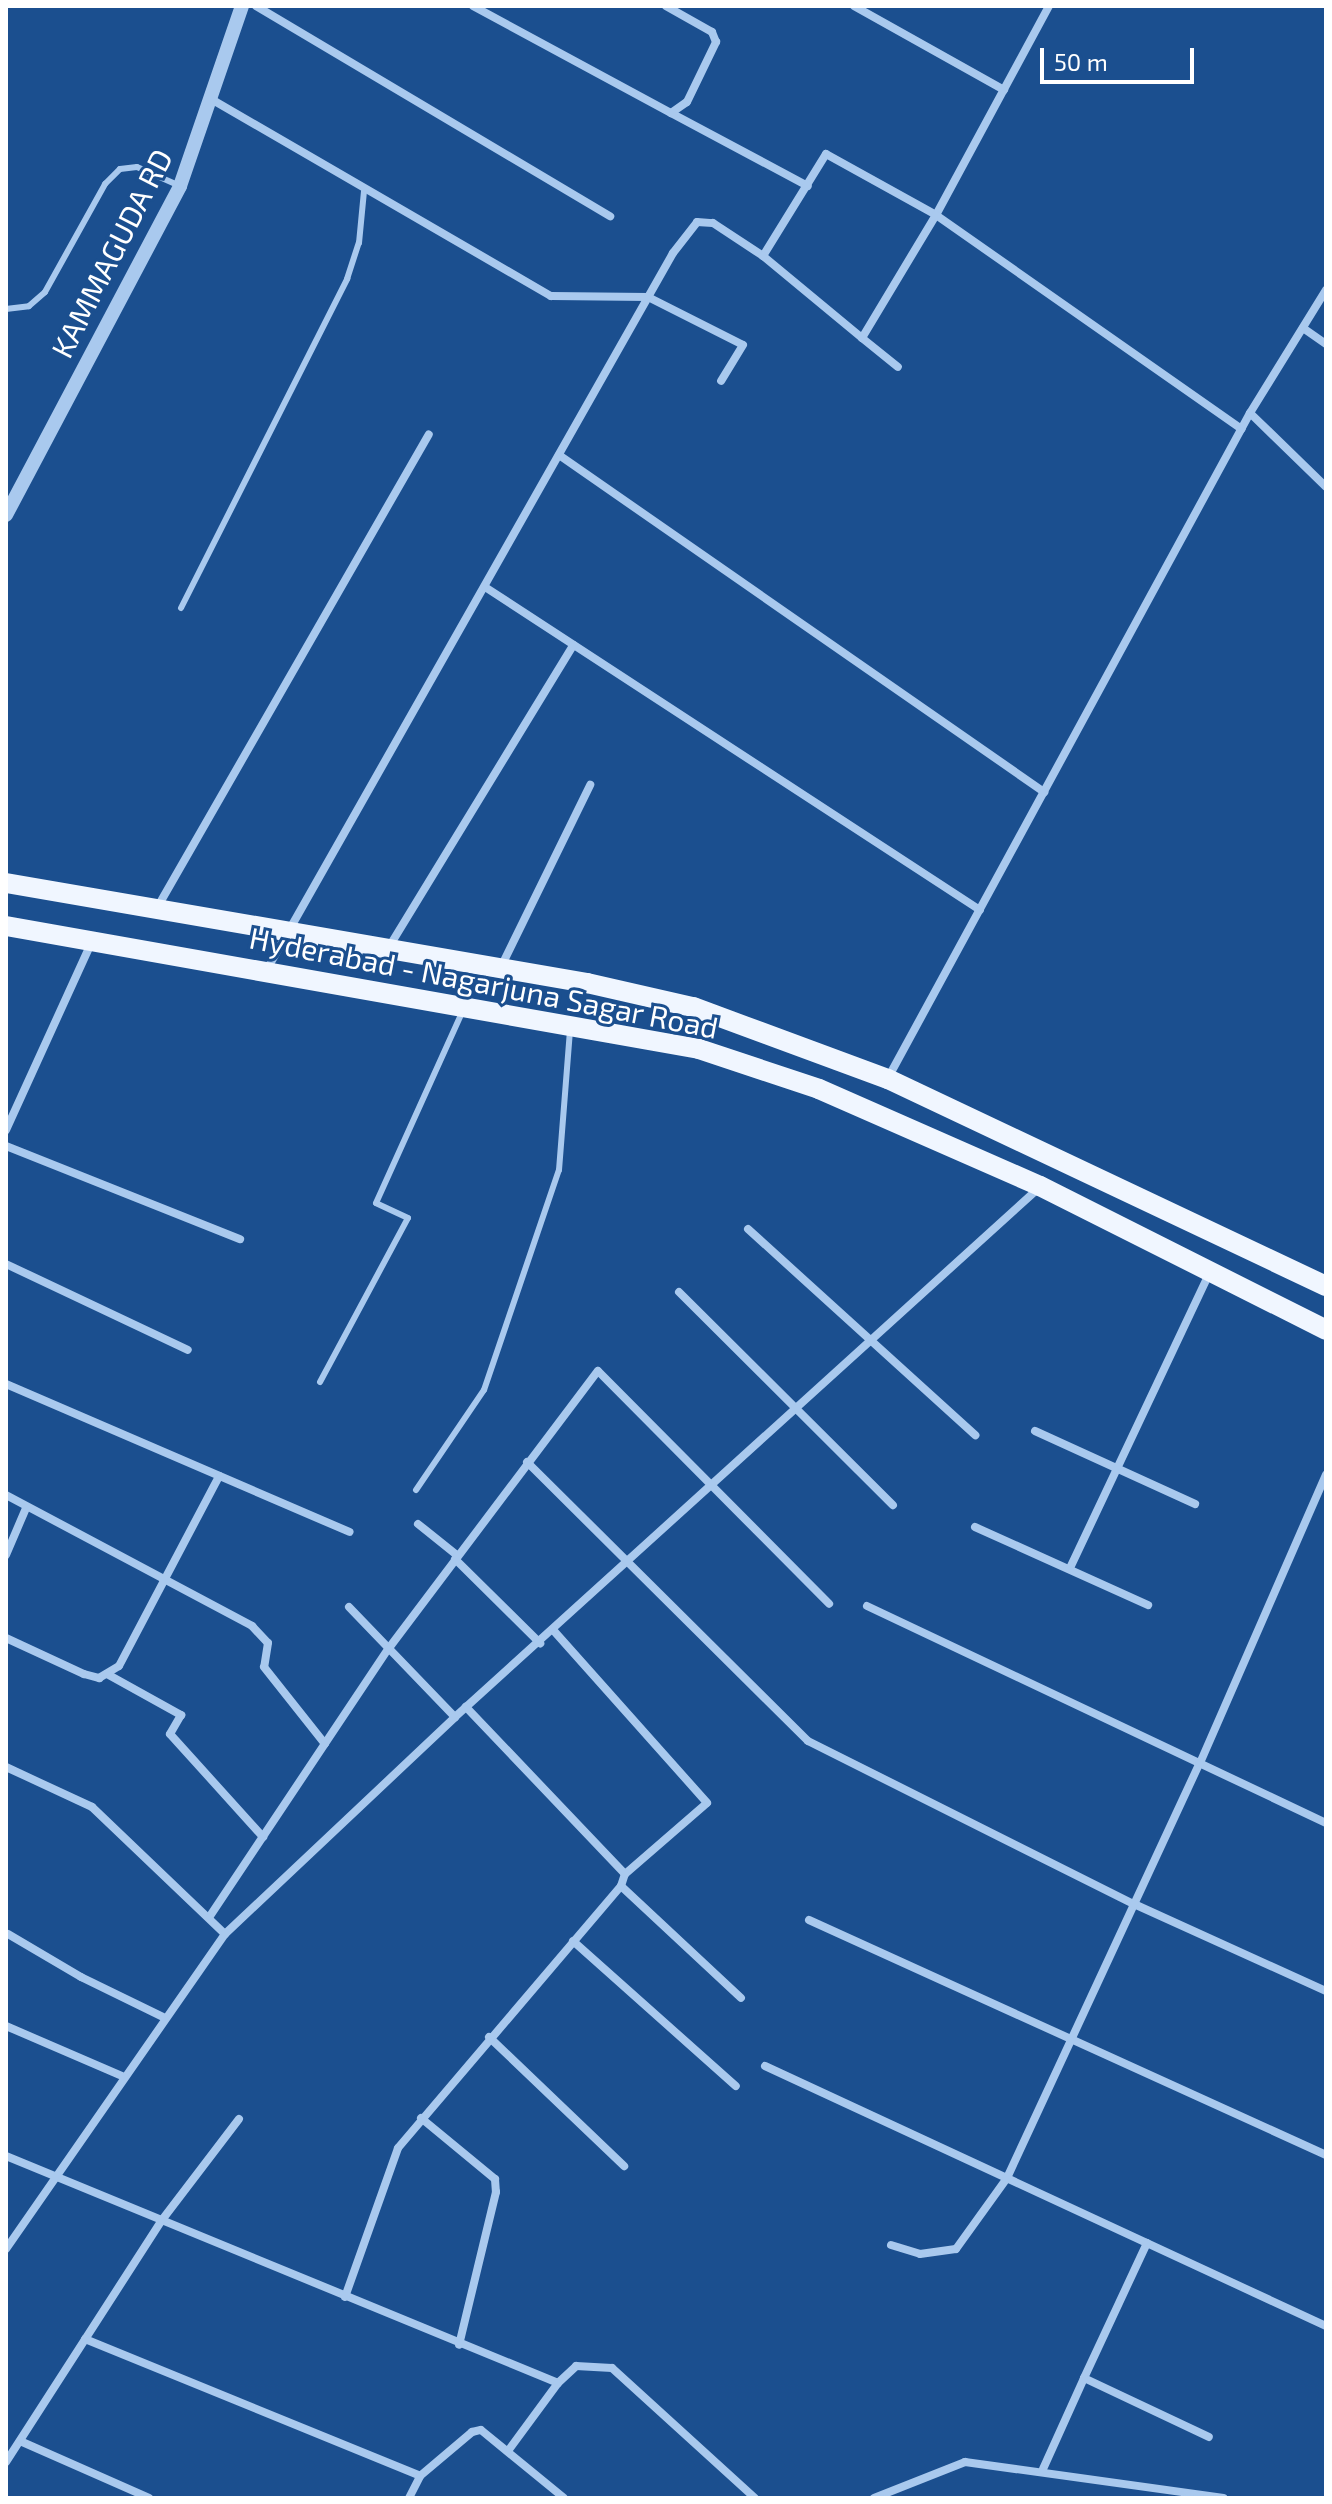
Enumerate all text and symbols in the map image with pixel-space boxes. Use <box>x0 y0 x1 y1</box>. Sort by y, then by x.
scale bar <box>1044 32 1198 82</box>
text: 50 m <box>1054 47 1108 76</box>
street label: KAMMAGUDA RD <box>43 142 179 364</box>
street label: Hyderabad - Nagarjuna Sagar Road <box>246 919 722 1045</box>

